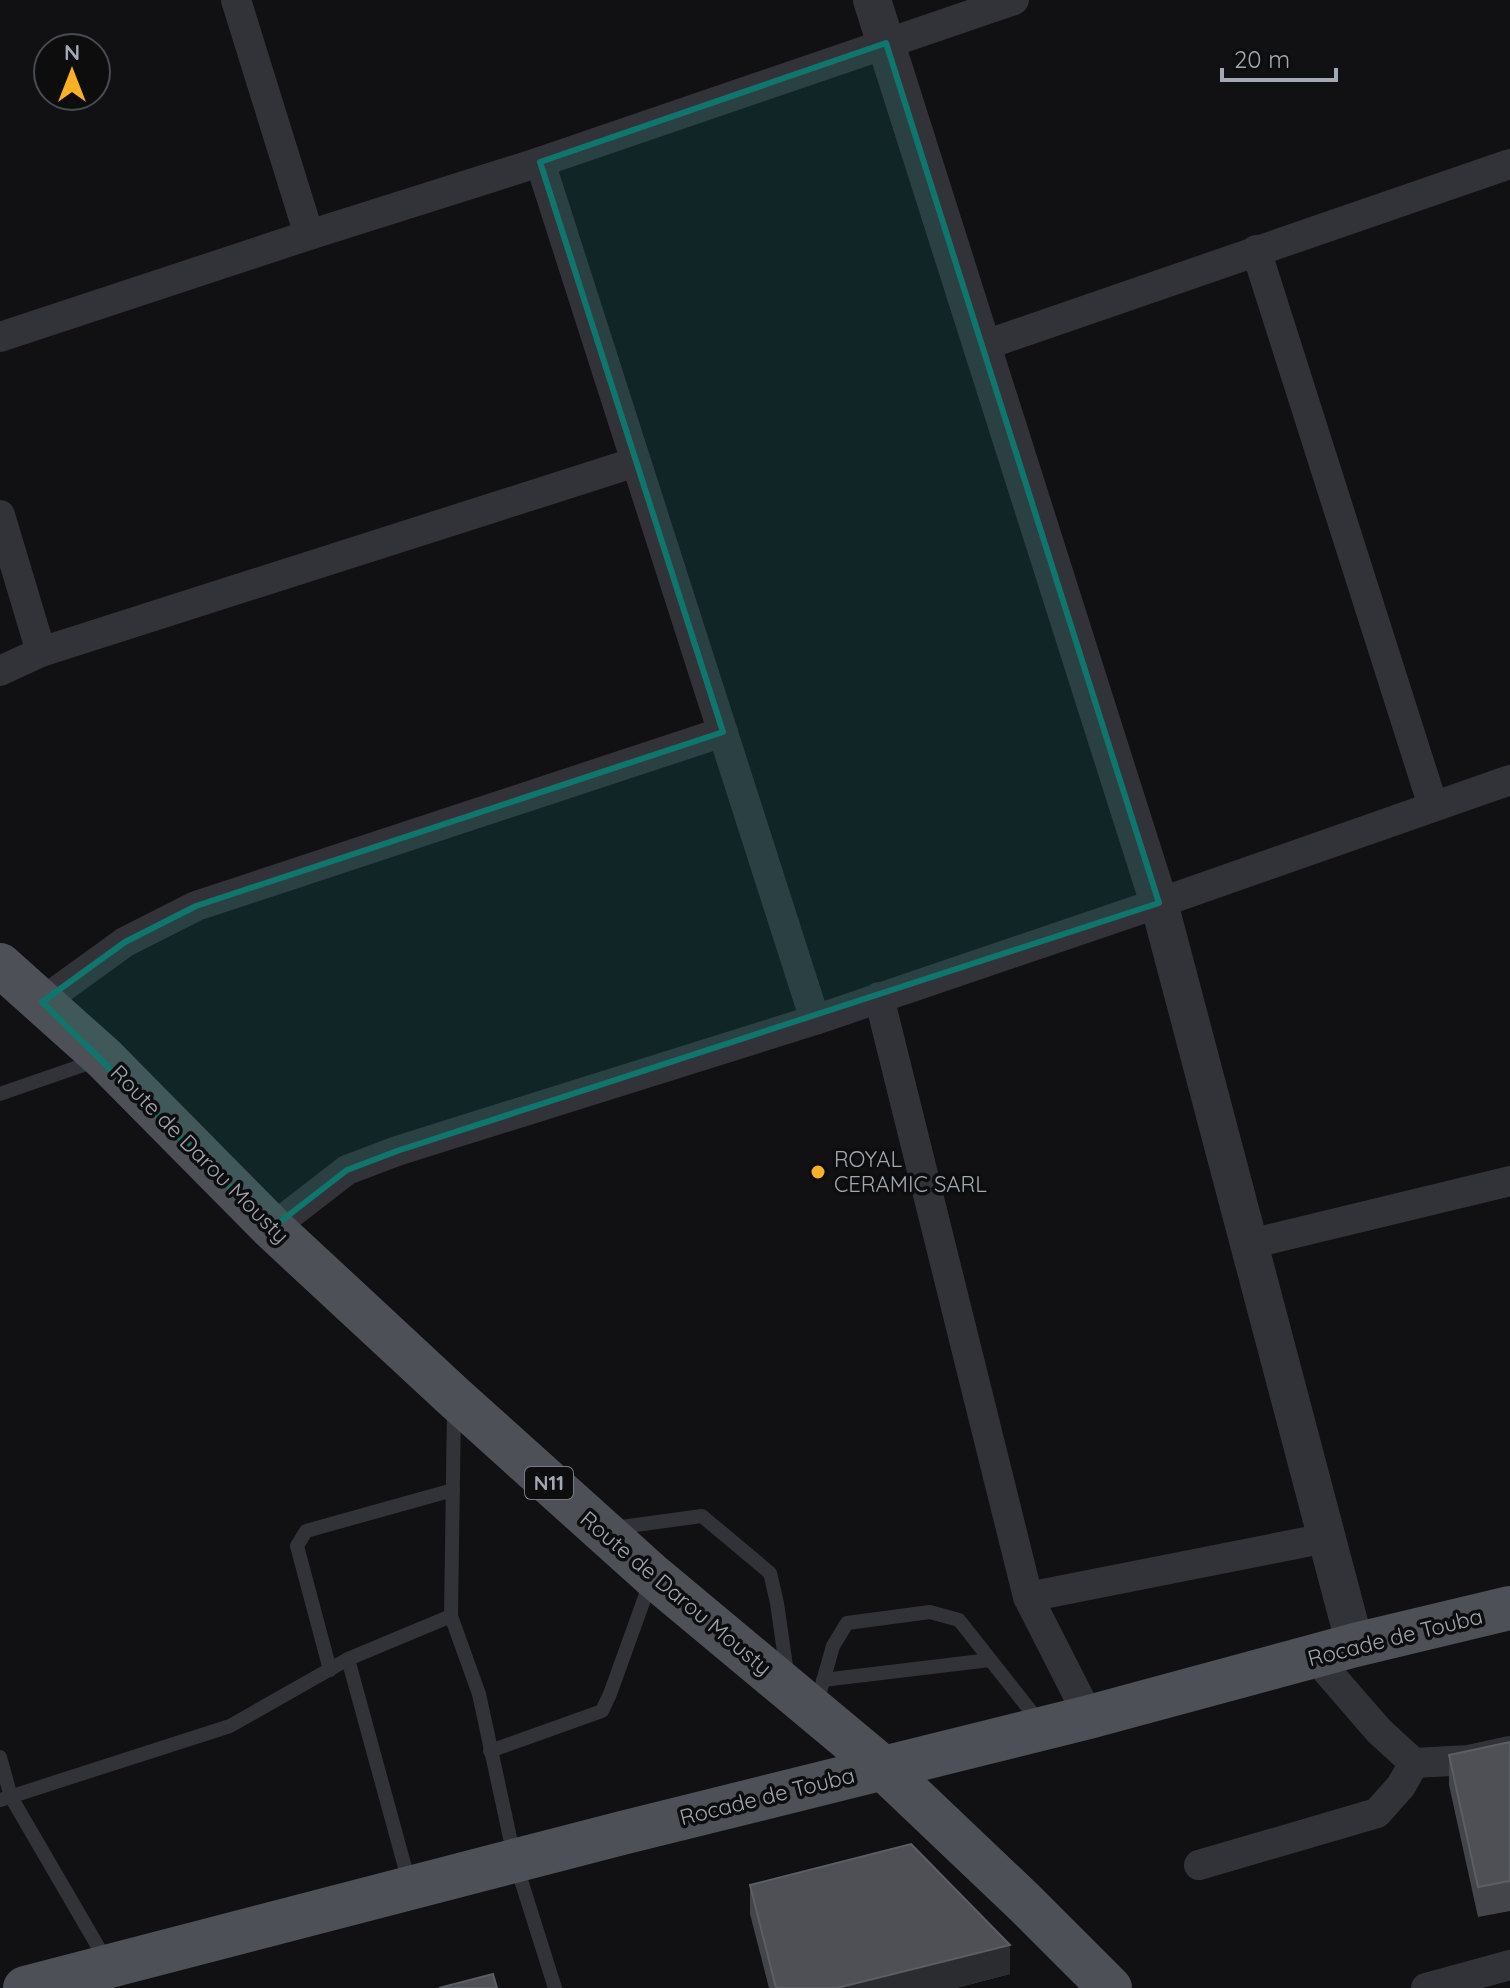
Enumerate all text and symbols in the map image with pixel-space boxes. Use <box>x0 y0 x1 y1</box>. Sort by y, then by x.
north arrow <box>32 32 112 112</box>
scale bar <box>1222 32 1336 82</box>
text: N <box>64 38 80 66</box>
text: 20 m <box>1234 44 1290 74</box>
street label: Route de Darou Mousty <box>105 1059 295 1249</box>
place label: ROYAL CERAMIC SARL <box>834 1145 987 1198</box>
marker: ROYAL CERAMIC SARL <box>809 1163 827 1181</box>
road number: N11 <box>525 1467 573 1499</box>
street label: Route de Darou Mousty <box>575 1505 777 1681</box>
street label: Rocade de Touba <box>1305 1602 1485 1672</box>
street label: Rocade de Touba <box>677 1761 857 1831</box>

